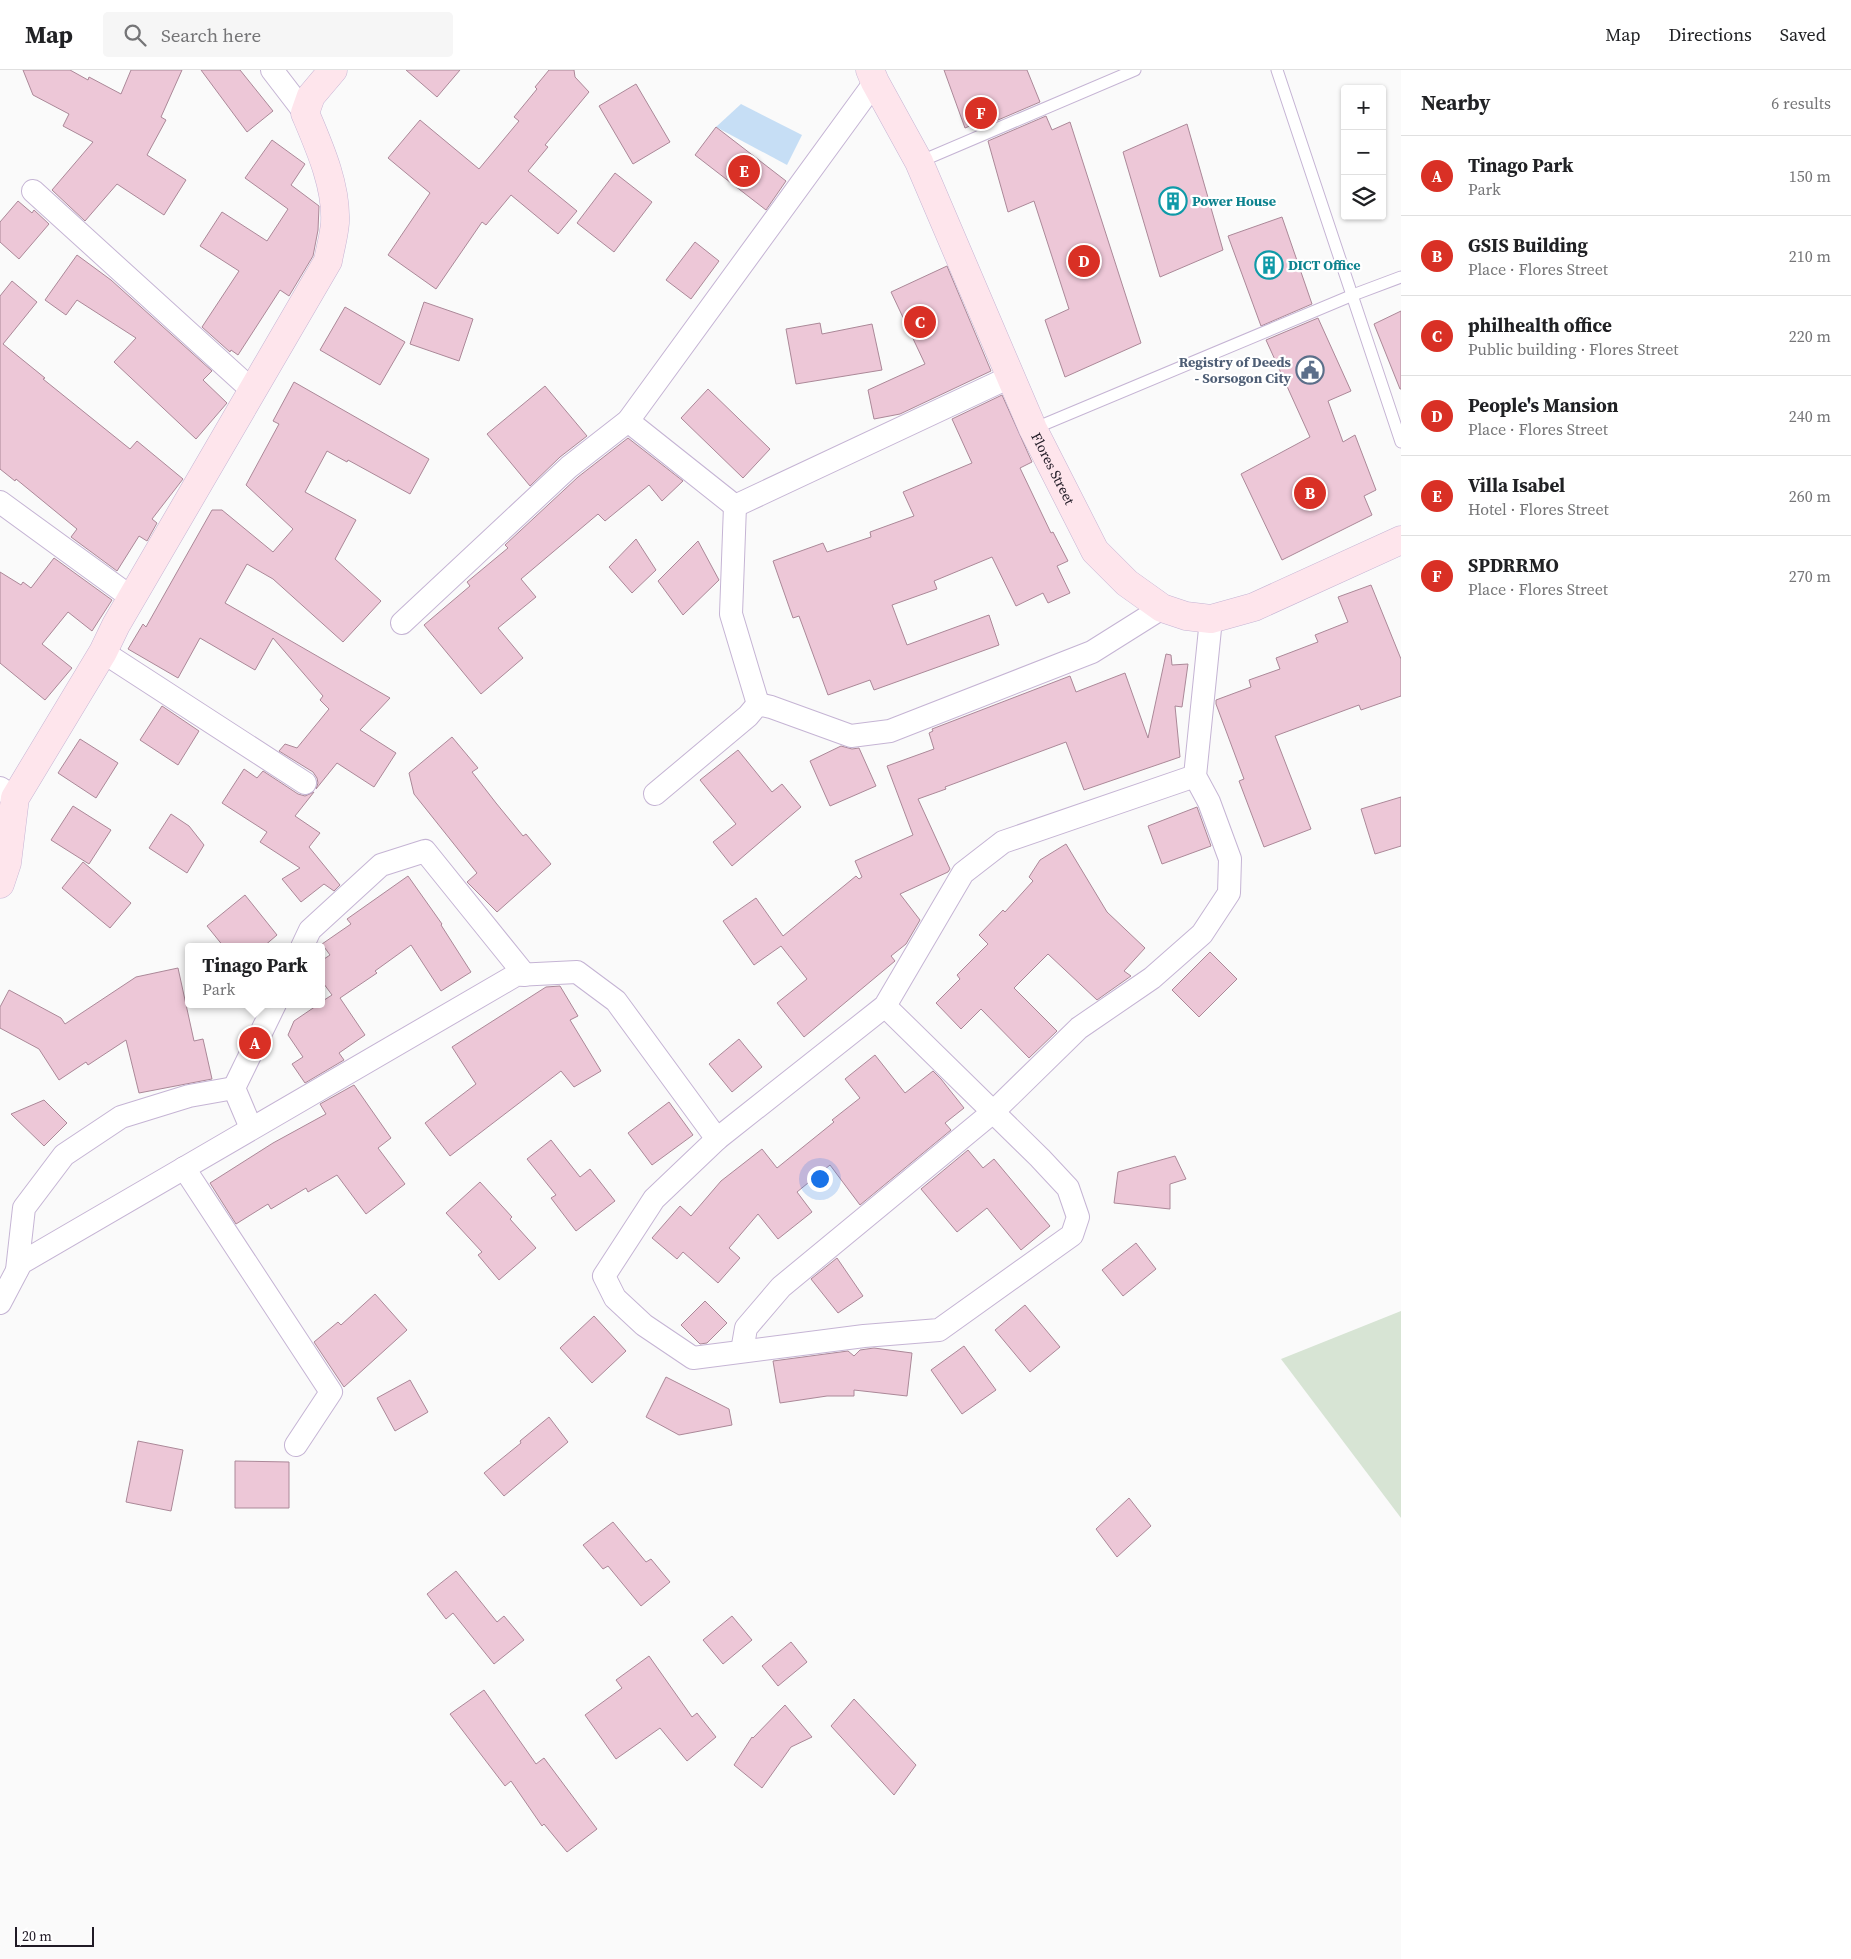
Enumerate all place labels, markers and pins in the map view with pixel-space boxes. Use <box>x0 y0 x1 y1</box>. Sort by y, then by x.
pin: F <box>965 94 997 132</box>
pin: E <box>728 152 760 190</box>
building icon: Power House <box>1158 186 1188 216</box>
place label: Power House <box>1192 191 1276 211</box>
pin: D <box>1068 242 1100 280</box>
building icon: DICT Office <box>1254 250 1284 280</box>
place label: DICT Office <box>1288 255 1361 275</box>
pin: C <box>904 303 936 341</box>
place label: Registry of Deeds - Sorsogon City <box>1179 352 1292 388</box>
public building icon: Registry of Deeds - Sorsogon City <box>1295 355 1325 385</box>
pin: B <box>1294 474 1326 512</box>
pin: A <box>239 1024 271 1062</box>

